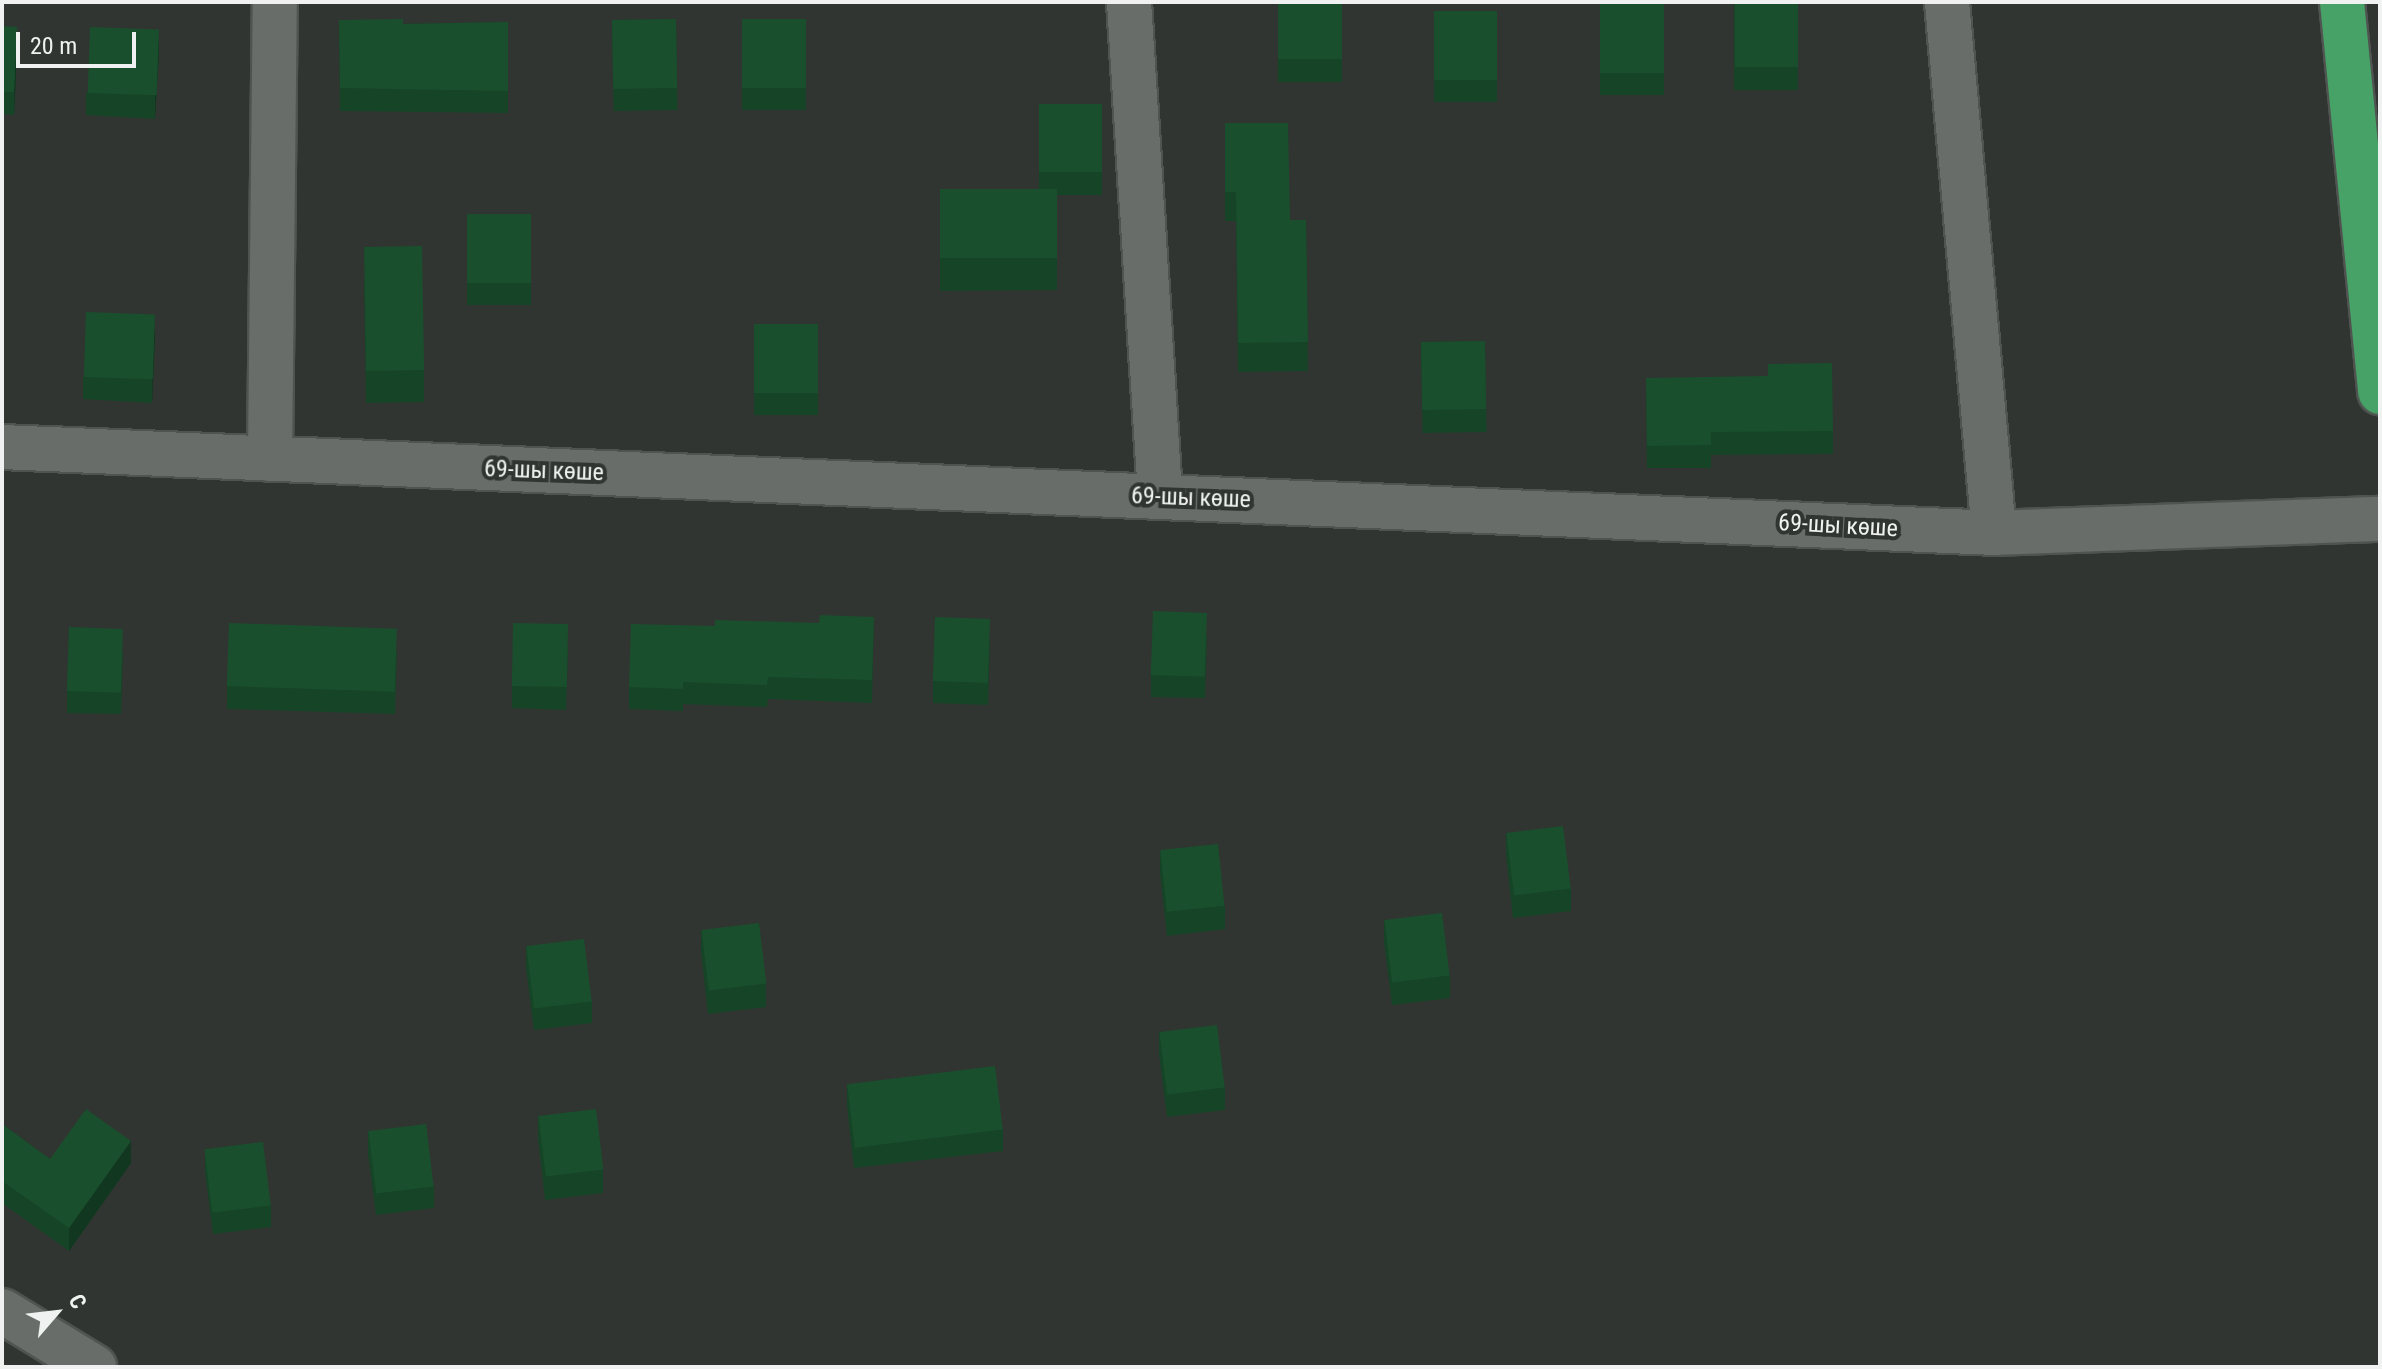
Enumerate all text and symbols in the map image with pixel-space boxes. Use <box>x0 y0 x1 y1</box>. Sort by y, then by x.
scale bar <box>20 16 140 66</box>
text: 20 m <box>30 32 77 60</box>
street label: 69-шы көше <box>484 455 604 487</box>
street label: 69-шы көше <box>1131 482 1251 514</box>
street label: 69-шы көше <box>1777 508 1899 544</box>
north arrow <box>16 1273 96 1353</box>
text: С <box>64 1290 92 1313</box>

